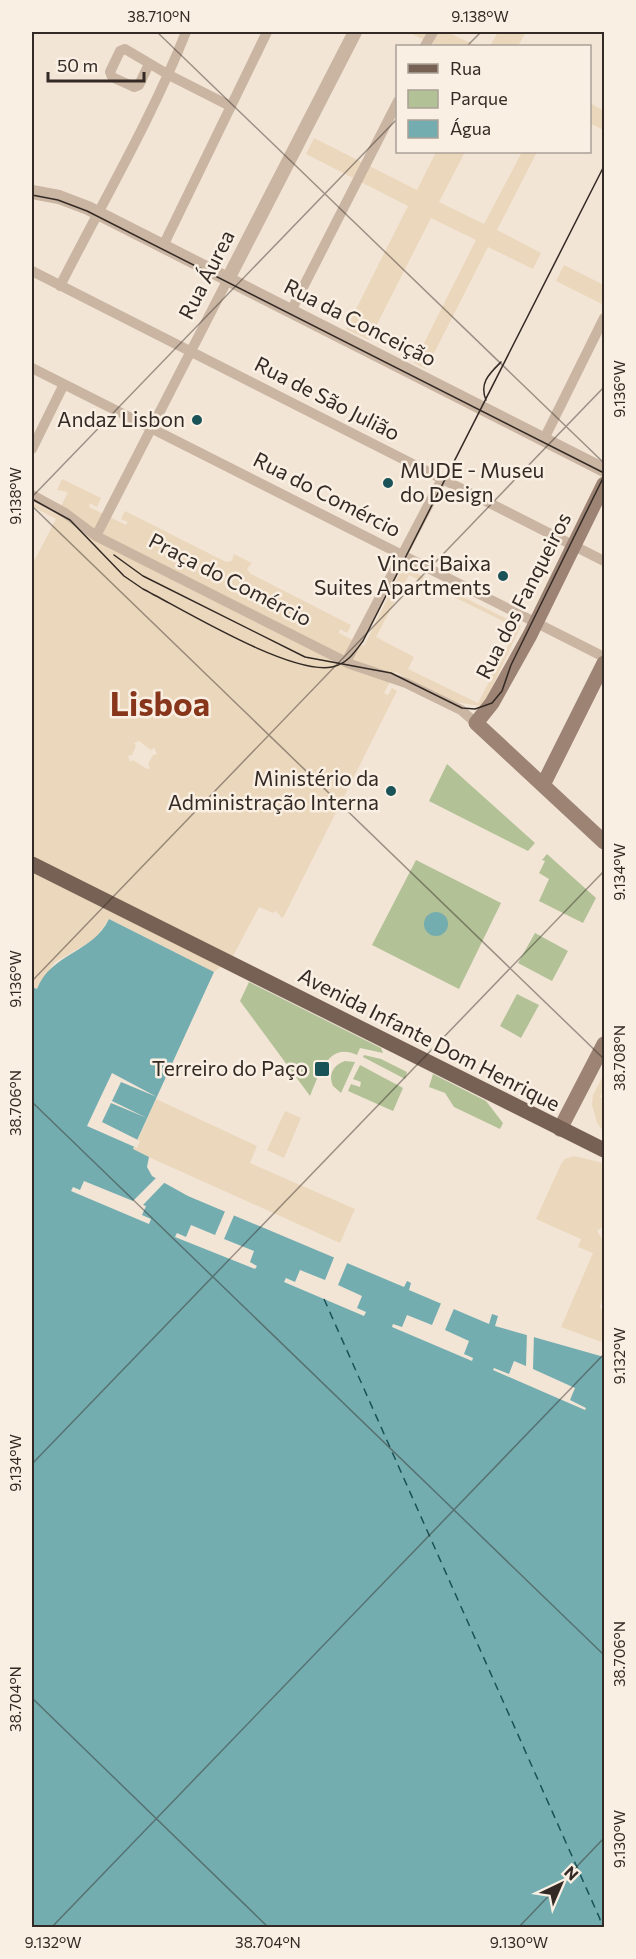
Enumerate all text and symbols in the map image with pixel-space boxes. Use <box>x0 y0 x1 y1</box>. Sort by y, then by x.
text: 38.710°N <box>127 7 191 25</box>
text: 9.138°W <box>451 7 509 25</box>
scale bar <box>48 45 144 83</box>
legend <box>396 45 591 153</box>
text: 50 m <box>57 54 98 76</box>
text: Rua <box>450 57 481 79</box>
text: Parque <box>450 87 508 109</box>
text: Água <box>450 117 491 139</box>
street label: Rua Áurea <box>173 226 239 323</box>
street label: Rua da Conceição <box>280 273 441 371</box>
street label: Rua de São Julião <box>251 350 405 445</box>
text: 9.136°W <box>610 360 628 418</box>
place label: Andaz Lisbon <box>57 406 185 431</box>
marker: Andaz Lisbon <box>190 413 204 427</box>
street label: Rua do Comércio <box>250 446 406 542</box>
place label: MUDE - Museu do Design <box>400 457 544 506</box>
text: 9.138°W <box>6 467 24 525</box>
marker: MUDE - Museu do Design <box>381 476 395 490</box>
street label: Rua dos Fanqueiros <box>470 508 576 683</box>
street label: Praça do Comércio <box>145 527 316 630</box>
place label: Vincci Baixa Suites Apartments <box>314 550 491 599</box>
marker: Vincci Baixa Suites Apartments <box>496 569 510 583</box>
district label: Lisboa <box>110 682 210 723</box>
place label: Ministério da Administração Interna <box>168 765 379 814</box>
marker: Ministério da Administração Interna <box>384 784 398 798</box>
text: 9.134°W <box>610 843 628 901</box>
text: 9.136°W <box>6 950 24 1008</box>
street label: Avenida Infante Dom Henrique <box>295 962 565 1116</box>
text: 38.708°N <box>610 1025 628 1091</box>
place label: Terreiro do Paço <box>152 1055 308 1080</box>
marker: Terreiro do Paço <box>313 1060 331 1078</box>
text: 38.706°N <box>6 1070 24 1136</box>
text: 9.132°W <box>610 1328 628 1384</box>
text: 9.134°W <box>6 1434 24 1492</box>
text: 38.706°N <box>610 1621 628 1687</box>
text: 38.704°N <box>6 1666 24 1732</box>
text: 9.130°W <box>610 1810 628 1868</box>
north arrow <box>531 1854 591 1914</box>
text: N <box>561 1862 583 1884</box>
text: 9.132°W <box>25 1933 81 1951</box>
text: 38.704°N <box>235 1933 301 1951</box>
text: 9.130°W <box>490 1933 548 1951</box>

